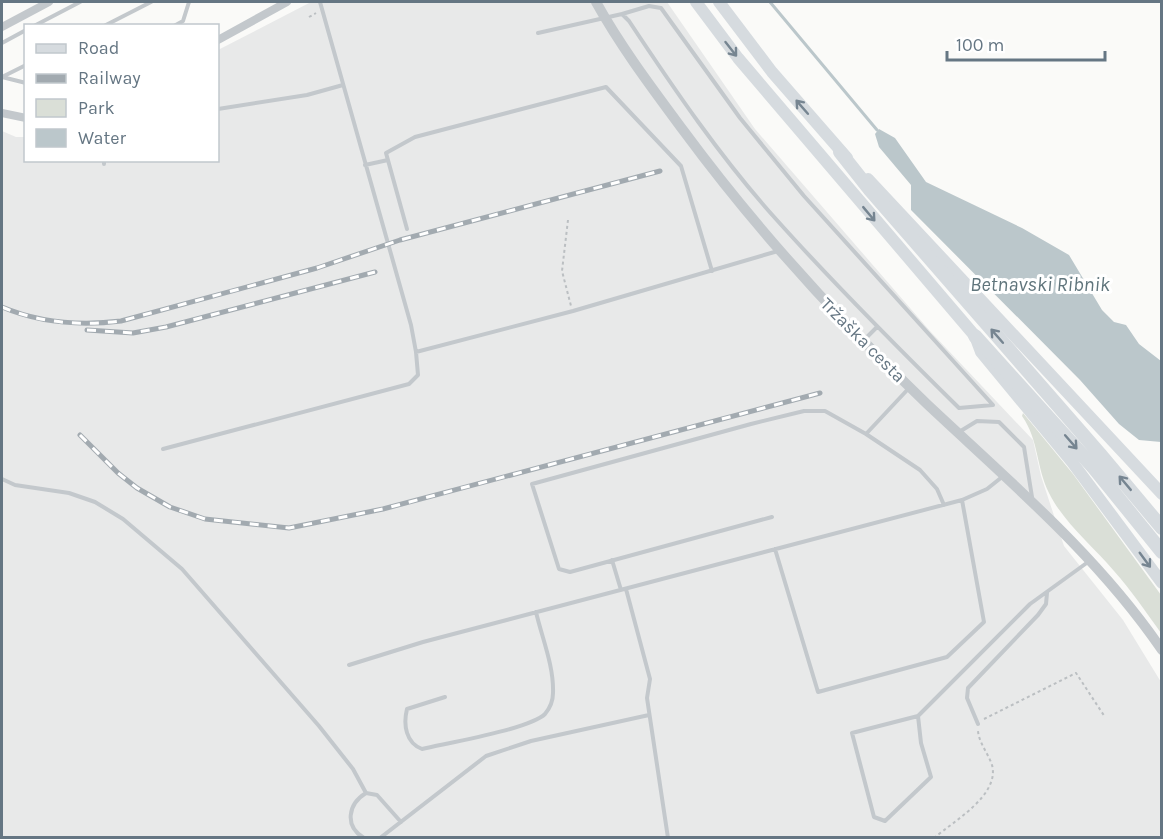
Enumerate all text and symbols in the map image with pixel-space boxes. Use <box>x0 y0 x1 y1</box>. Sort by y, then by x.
legend <box>24 24 219 162</box>
scale bar <box>947 24 1104 62</box>
text: 100 m <box>956 34 1004 56</box>
text: Road <box>78 37 119 59</box>
one-way arrow <box>724 40 737 56</box>
text: Railway <box>78 67 141 89</box>
text: Park <box>78 97 115 119</box>
one-way arrow <box>795 100 809 115</box>
text: Water <box>78 127 126 149</box>
one-way arrow <box>863 205 876 221</box>
water label: Betnavski Ribnik <box>970 273 1111 296</box>
street label: Tržaška cesta <box>816 293 910 387</box>
one-way arrow <box>990 328 1004 343</box>
one-way arrow <box>1064 434 1078 449</box>
one-way arrow <box>1118 475 1131 491</box>
one-way arrow <box>1138 551 1151 567</box>

